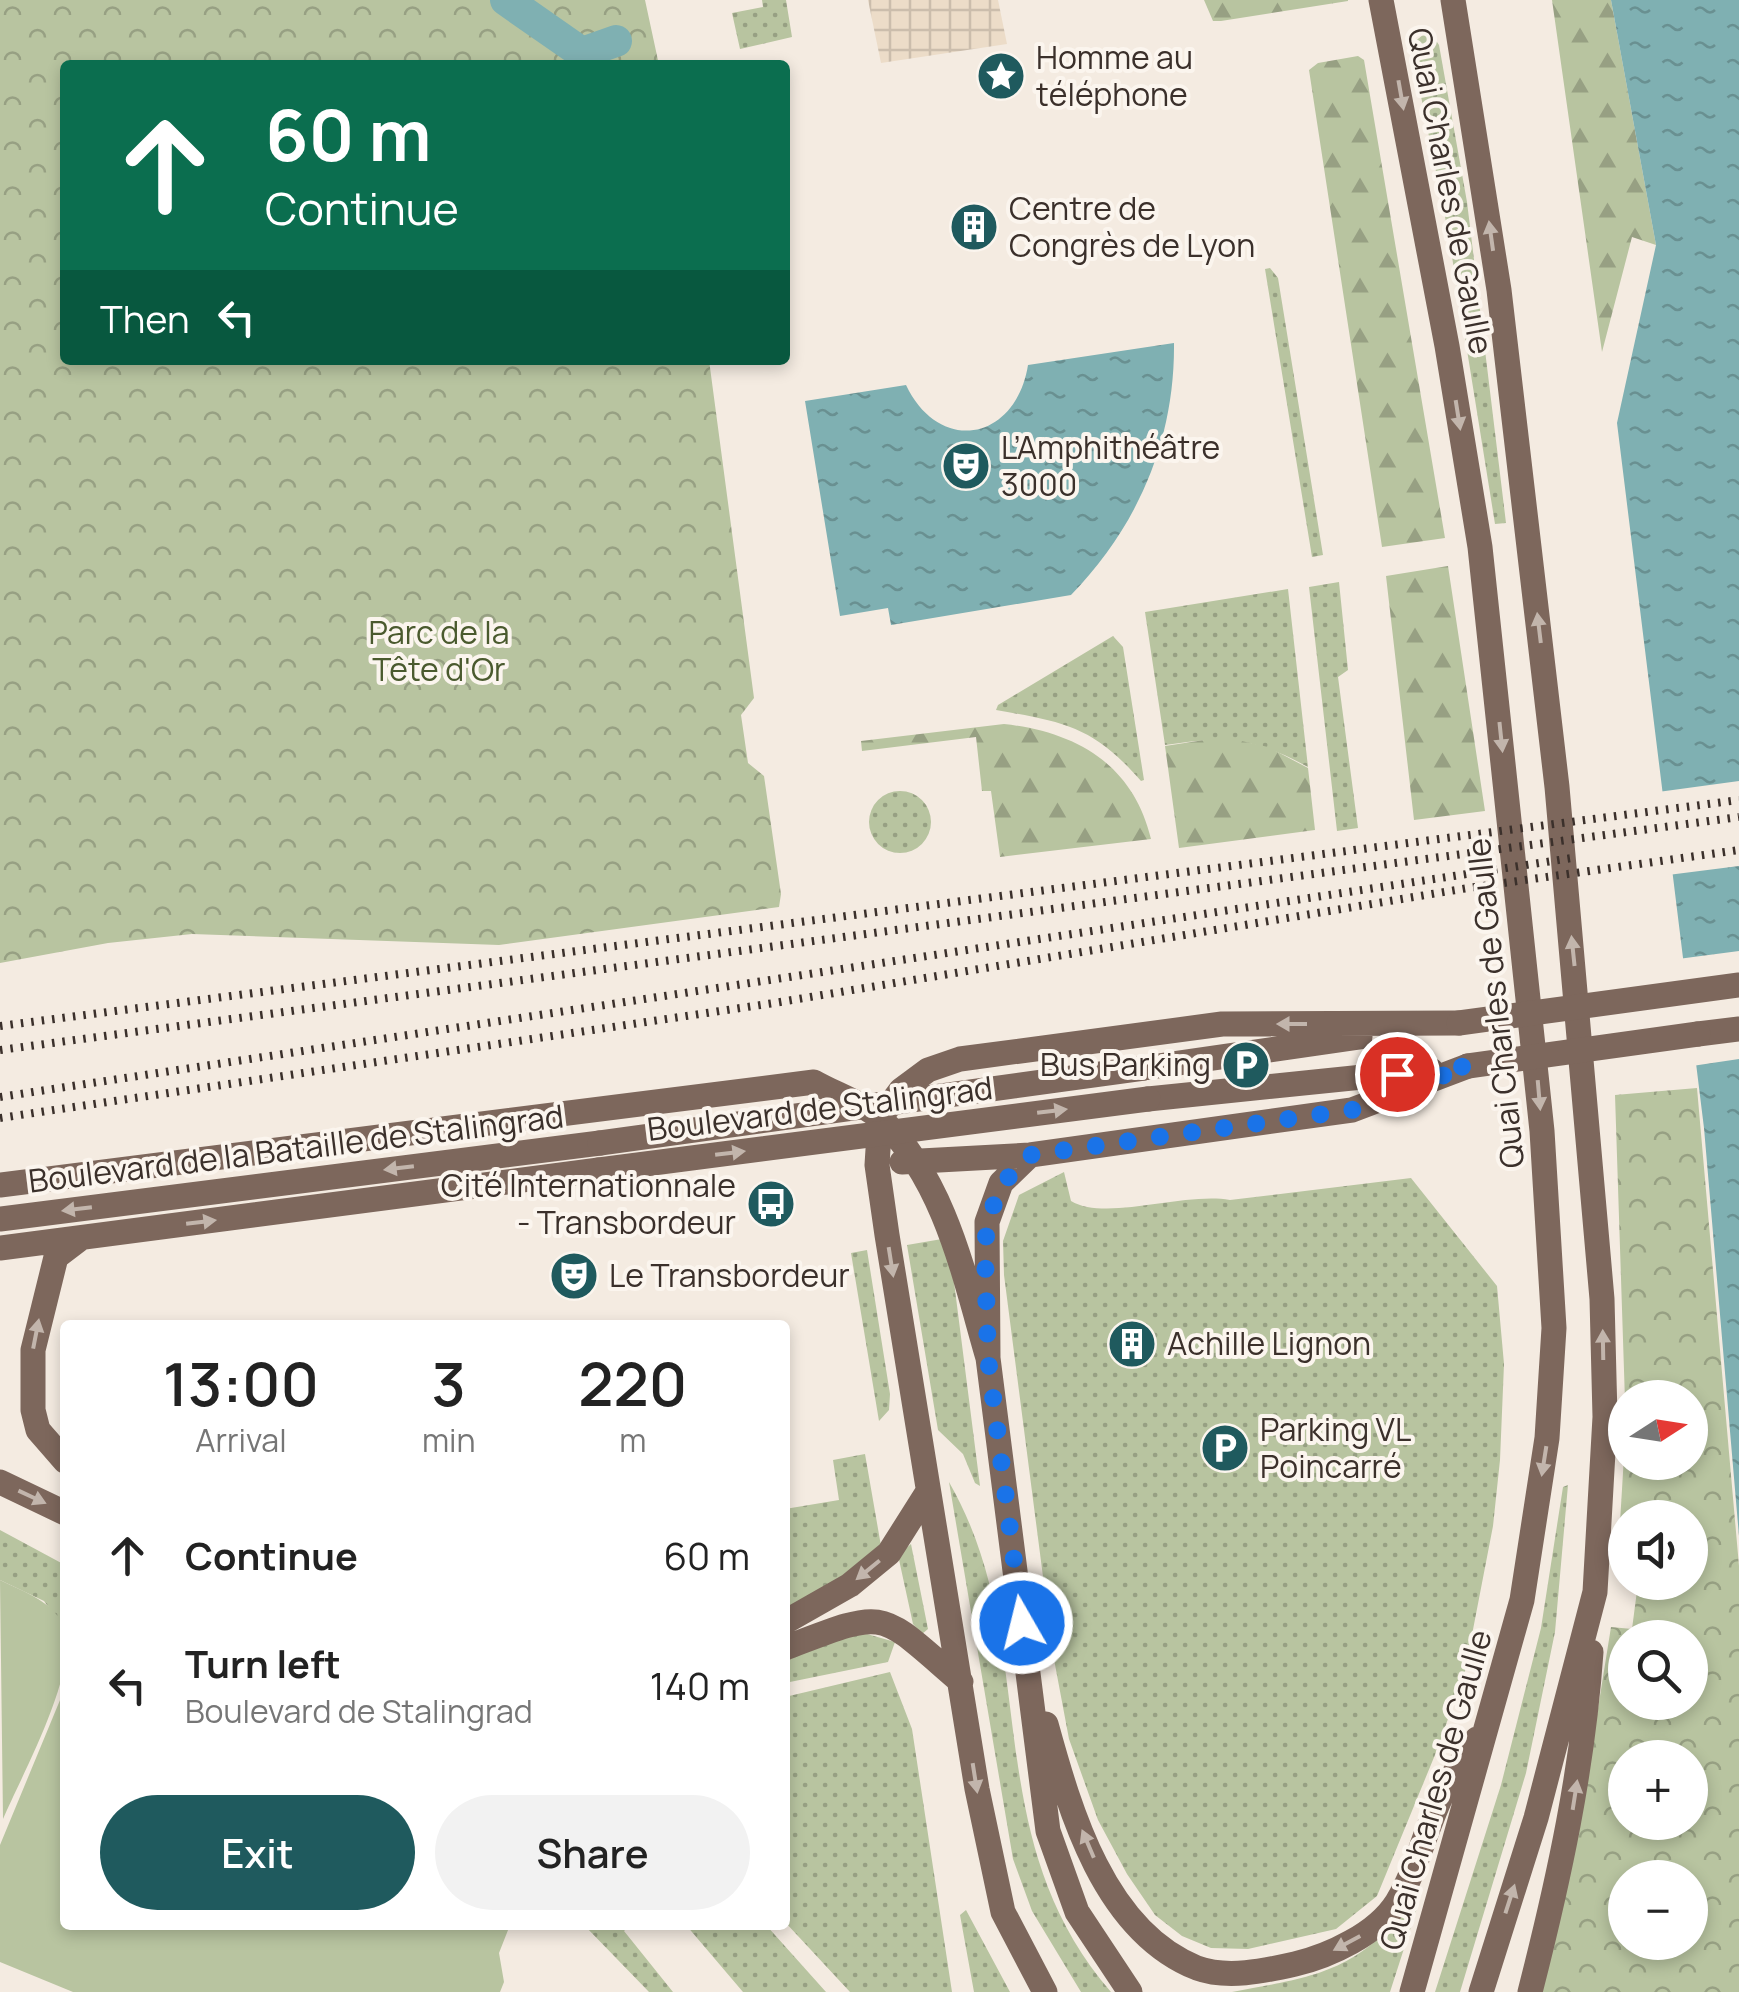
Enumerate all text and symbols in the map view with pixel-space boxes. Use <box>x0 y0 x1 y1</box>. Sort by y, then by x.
street label: Quai Charles de Gaulle <box>1398 24 1504 358</box>
place label: Homme au téléphone <box>1036 35 1193 116</box>
place icon: Homme au téléphone <box>975 50 1027 102</box>
one-way arrow <box>1394 80 1409 112</box>
text: 60 m <box>265 86 432 182</box>
icon: ahead <box>100 100 230 230</box>
text: Continue <box>265 177 459 239</box>
place label: Centre de Congrès de Lyon <box>1009 186 1255 267</box>
building icon: Centre de Congrès de Lyon <box>948 201 1000 253</box>
one-way arrow <box>1482 220 1498 251</box>
icon: left <box>209 290 264 345</box>
text: Then <box>100 292 189 344</box>
one-way arrow <box>1451 400 1466 432</box>
place label: L’Amphithéâtre 3000 <box>1001 425 1220 506</box>
theatre icon: L’Amphithéâtre 3000 <box>940 440 992 492</box>
park label: Parc de la Tête d'Or <box>369 610 510 691</box>
one-way arrow <box>1531 612 1547 643</box>
one-way arrow <box>1493 722 1509 754</box>
street label: Quai Charles de Gaulle <box>1456 836 1534 1170</box>
one-way arrow <box>1565 935 1581 966</box>
one-way arrow <box>1275 1016 1307 1032</box>
pin <box>1355 1032 1440 1117</box>
parking icon: Bus Parking <box>1220 1039 1272 1091</box>
place label: Bus Parking <box>1040 1042 1211 1086</box>
icon: arrive <box>1370 1047 1425 1102</box>
street label: Boulevard de Stalingrad <box>645 1065 995 1151</box>
one-way arrow <box>1531 1080 1547 1112</box>
street label: Boulevard de la Bataille de Stalingrad <box>26 1093 566 1203</box>
one-way arrow <box>1037 1103 1069 1119</box>
one-way arrow <box>715 1145 746 1161</box>
one-way arrow <box>383 1161 415 1177</box>
place label: Cité Internationnale - Transbordeur <box>441 1163 736 1244</box>
bus stop icon: Cité Internationnale - Transbordeur <box>745 1178 797 1230</box>
one-way arrow <box>61 1202 92 1218</box>
one-way arrow <box>185 1214 217 1230</box>
one-way arrow <box>884 1246 899 1278</box>
theatre icon: Le Transbordeur <box>548 1250 600 1302</box>
place label: Le Transbordeur <box>609 1253 850 1297</box>
one-way arrow <box>29 1318 44 1349</box>
building icon: Achille Lignon <box>1106 1318 1158 1370</box>
place label: Achille Lignon <box>1167 1321 1371 1365</box>
one-way arrow <box>1595 1328 1611 1360</box>
text: 13:00 <box>163 1342 319 1424</box>
text: 3 <box>432 1342 466 1424</box>
text: 220 <box>578 1342 687 1424</box>
north arrow <box>1608 1380 1708 1480</box>
map controls <box>1608 1380 1708 1960</box>
place label: Parking VL Poincarré <box>1260 1407 1411 1488</box>
text: Arrival <box>195 1418 287 1462</box>
text: min <box>422 1418 476 1462</box>
text: m <box>619 1418 646 1462</box>
parking icon: Parking VL Poincarré <box>1199 1422 1251 1474</box>
one-way arrow <box>1535 1445 1551 1477</box>
one-way arrow <box>18 1489 47 1506</box>
button: sound <box>1608 1500 1708 1600</box>
icon: ahead <box>100 1528 155 1583</box>
text: Continue <box>185 1529 358 1581</box>
text: 60 m <box>663 1529 750 1581</box>
one-way arrow <box>856 1559 881 1580</box>
position arrow <box>970 1571 1074 1675</box>
button: search <box>1608 1620 1708 1720</box>
street label: Quai Charles de Gaulle <box>1368 1624 1502 1955</box>
text: Turn left <box>185 1637 341 1689</box>
icon: left <box>100 1658 155 1713</box>
text: 140 m <box>650 1659 750 1711</box>
text: Boulevard de Stalingrad <box>185 1689 533 1733</box>
button: + <box>1608 1740 1708 1840</box>
one-way arrow <box>968 1763 984 1794</box>
one-way arrow <box>1567 1778 1583 1810</box>
button: Exit <box>100 1795 415 1910</box>
button: Share <box>435 1795 750 1910</box>
one-way arrow <box>1080 1829 1096 1859</box>
button: − <box>1608 1860 1708 1960</box>
one-way arrow <box>1503 1883 1518 1914</box>
one-way arrow <box>1333 1934 1361 1951</box>

